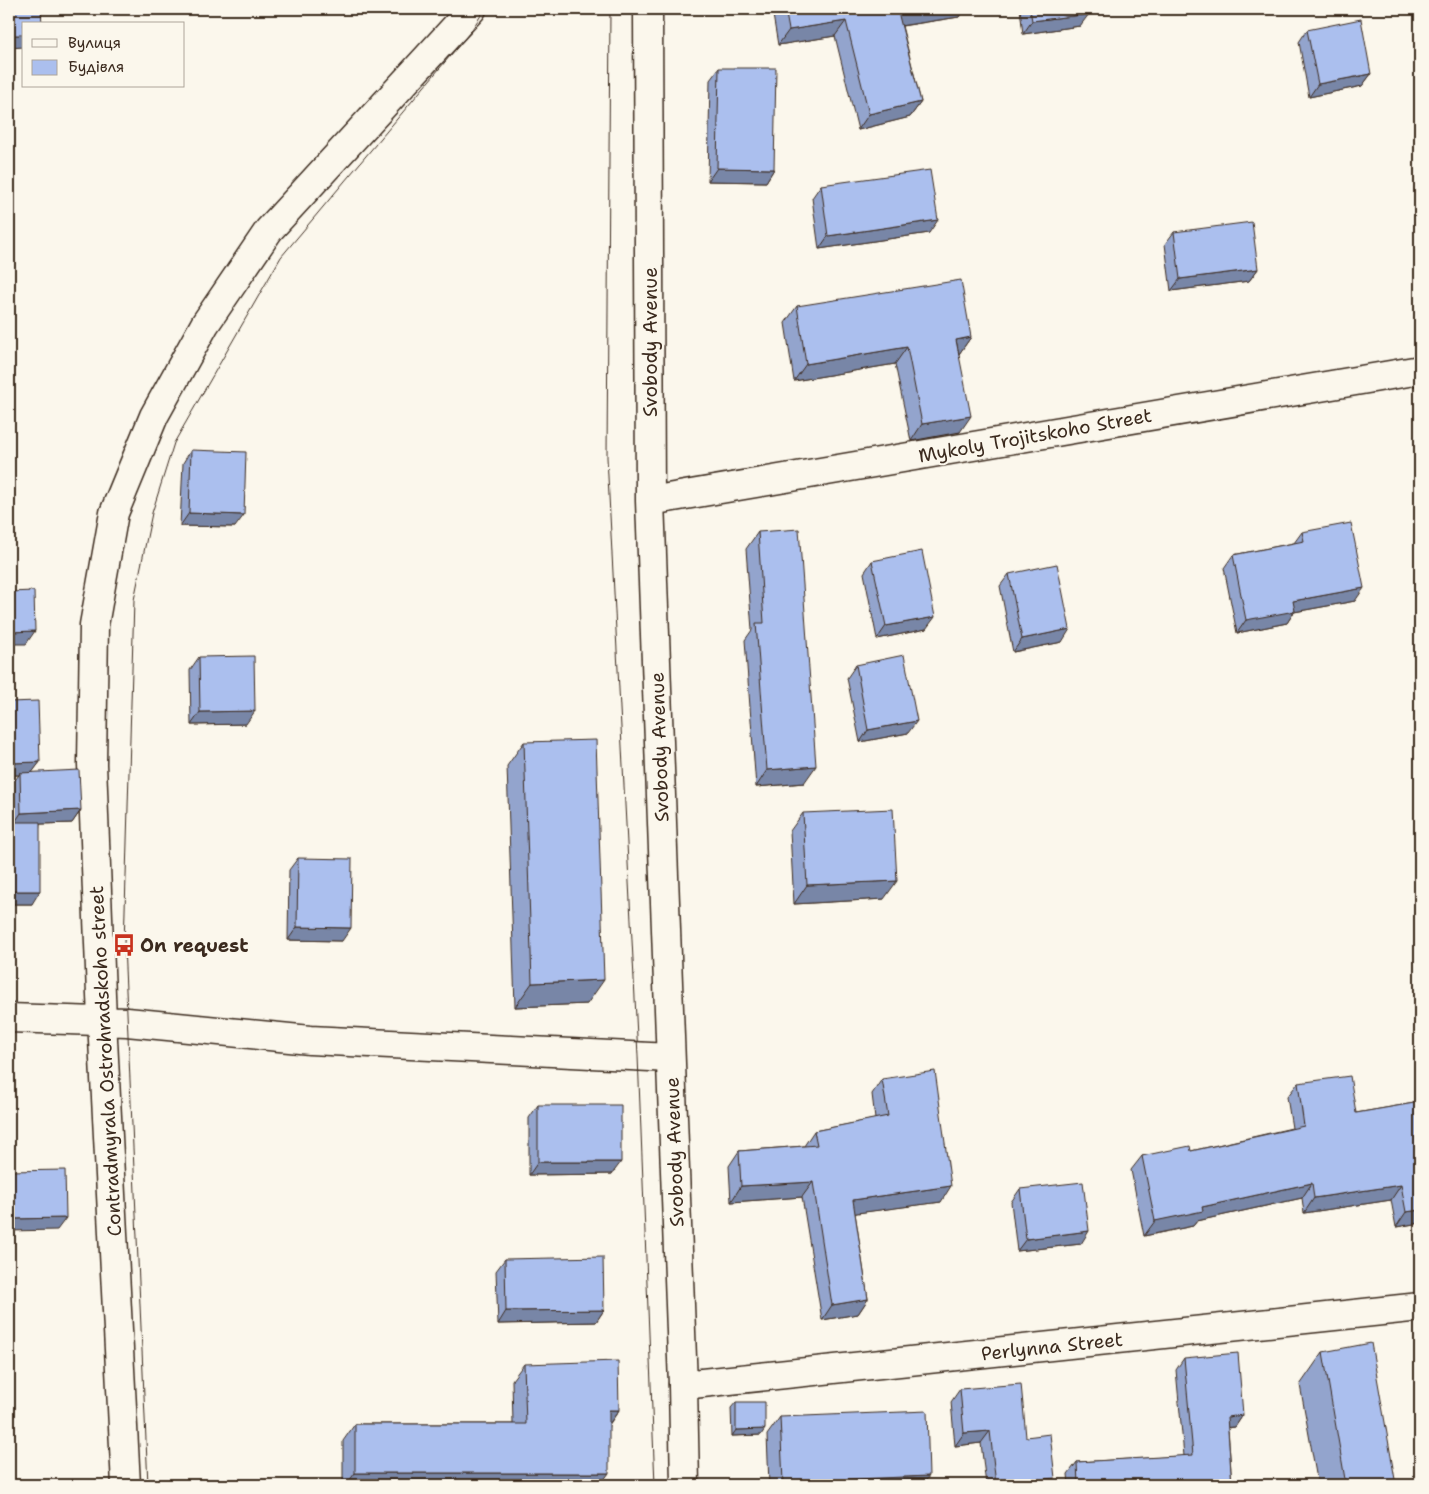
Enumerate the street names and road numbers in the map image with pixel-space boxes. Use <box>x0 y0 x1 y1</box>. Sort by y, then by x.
street label: Svobody Avenue <box>638 267 663 417</box>
street label: Mykoly Trojitskoho Street <box>916 403 1154 468</box>
street label: Svobody Avenue <box>644 672 675 822</box>
street label: Contradmyrala Ostrohradskoho street <box>84 885 127 1237</box>
street label: Svobody Avenue <box>659 1077 690 1227</box>
street label: Perlynna Street <box>980 1327 1124 1366</box>

